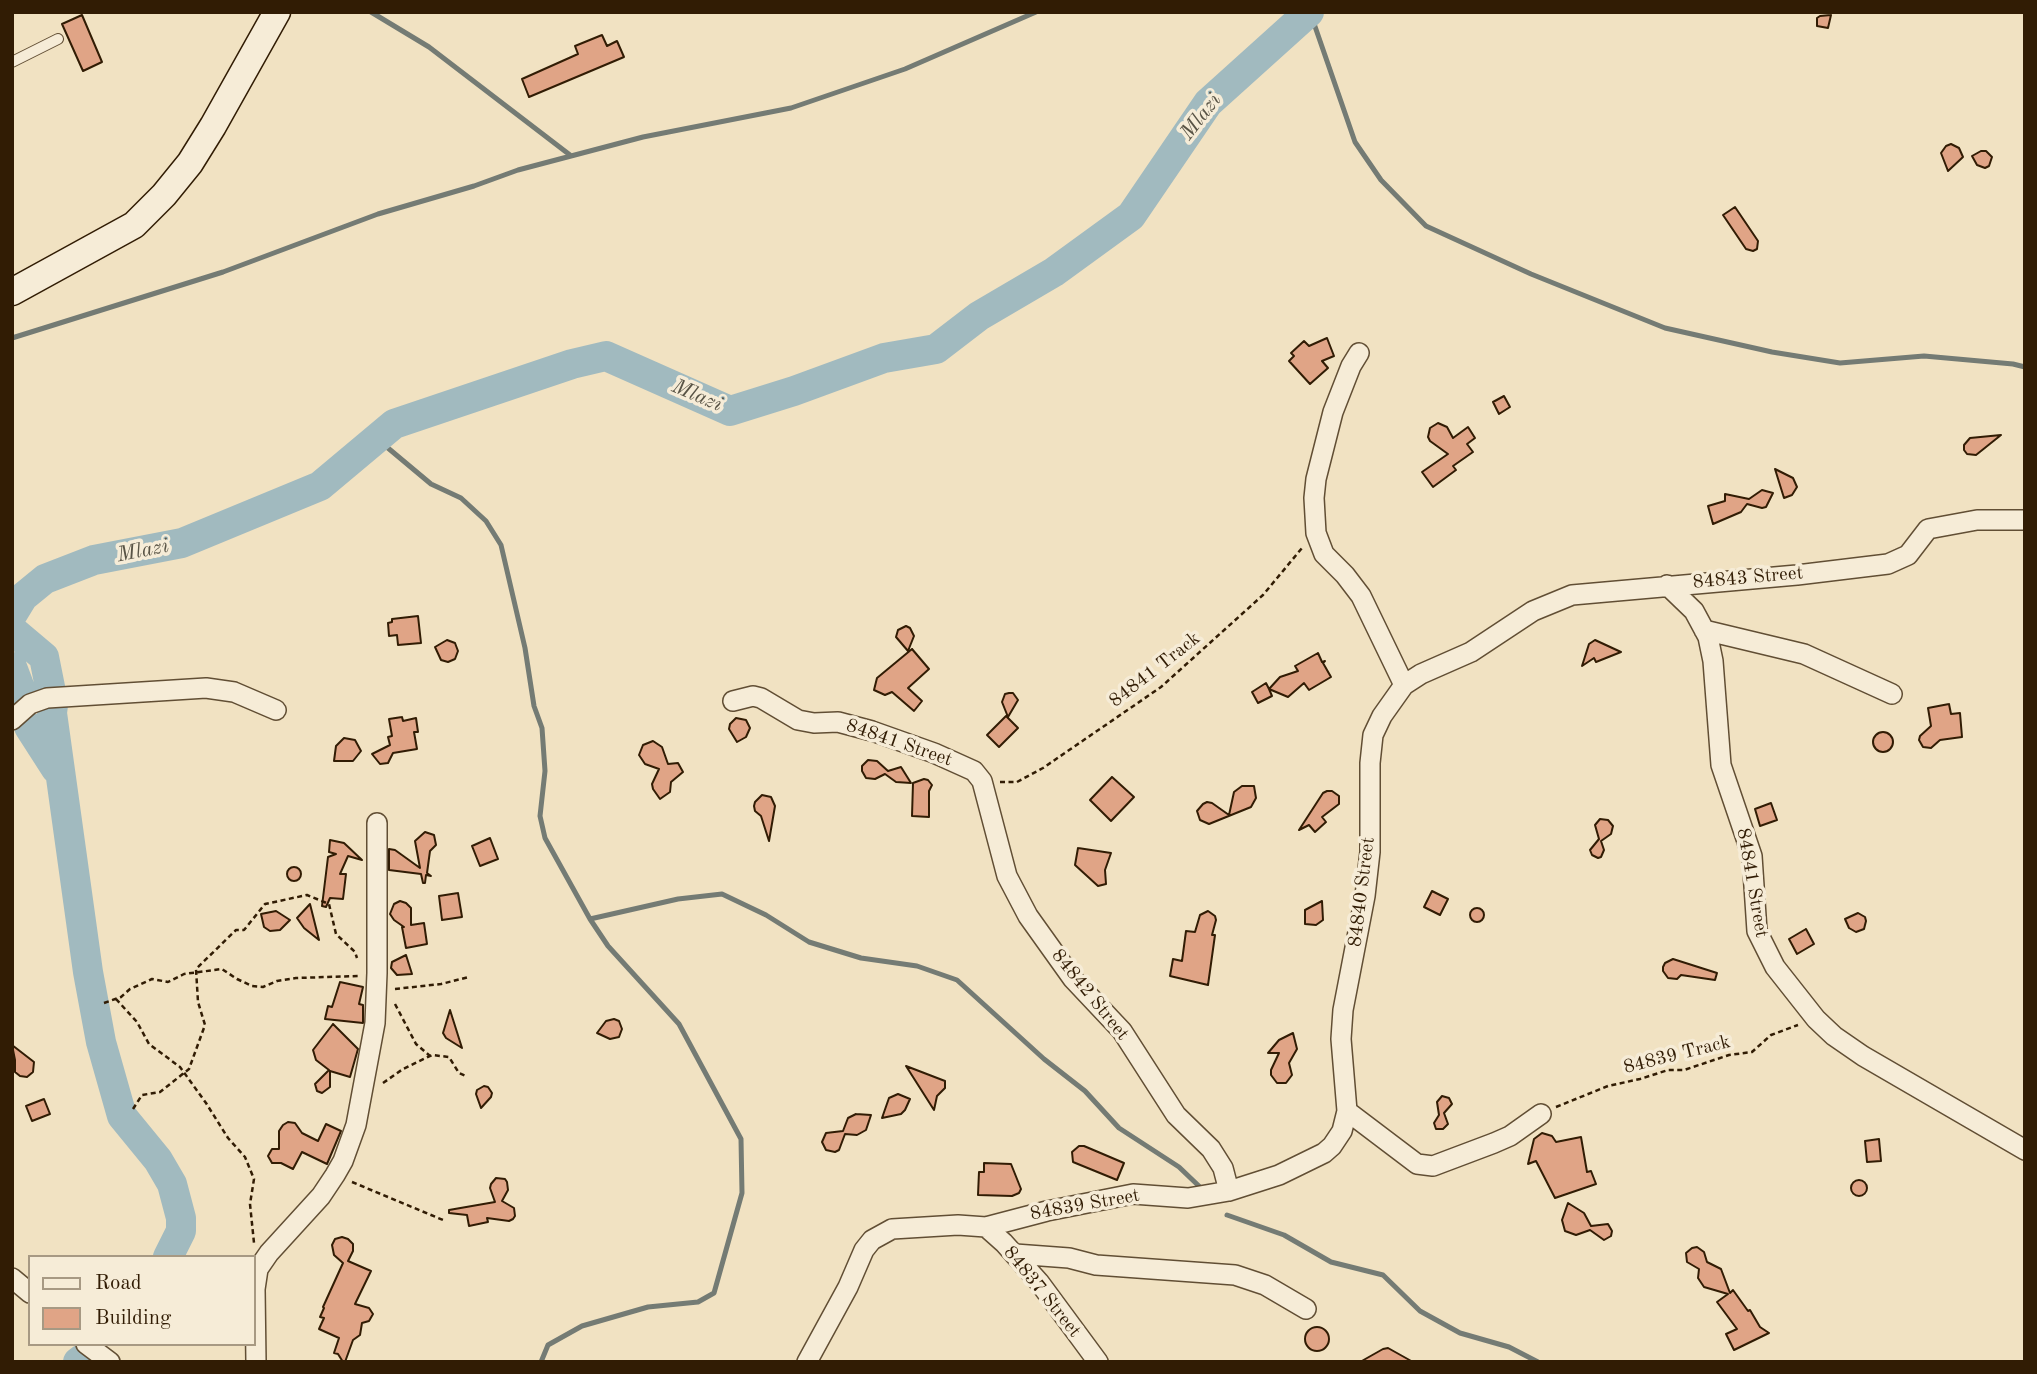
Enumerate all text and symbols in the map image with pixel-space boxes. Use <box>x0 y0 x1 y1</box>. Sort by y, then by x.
water label: Mlazi <box>1175 89 1227 145</box>
water label: Mlazi <box>668 374 726 418</box>
water label: Mlazi <box>115 534 171 568</box>
street label: 84843 Street <box>1692 562 1804 594</box>
street label: 84841 Track <box>1105 627 1205 713</box>
street label: 84841 Street <box>843 714 955 772</box>
street label: 84841 Street <box>1731 826 1773 940</box>
street label: 84840 Street <box>1344 836 1380 948</box>
street label: 84842 Street <box>1046 945 1134 1045</box>
street label: 84839 Track <box>1621 1031 1733 1079</box>
street label: 84839 Street <box>1028 1184 1142 1226</box>
street label: 84837 Street <box>998 1242 1086 1342</box>
legend <box>28 1255 256 1346</box>
text: Road <box>95 1273 142 1294</box>
text: Building <box>95 1308 171 1329</box>

